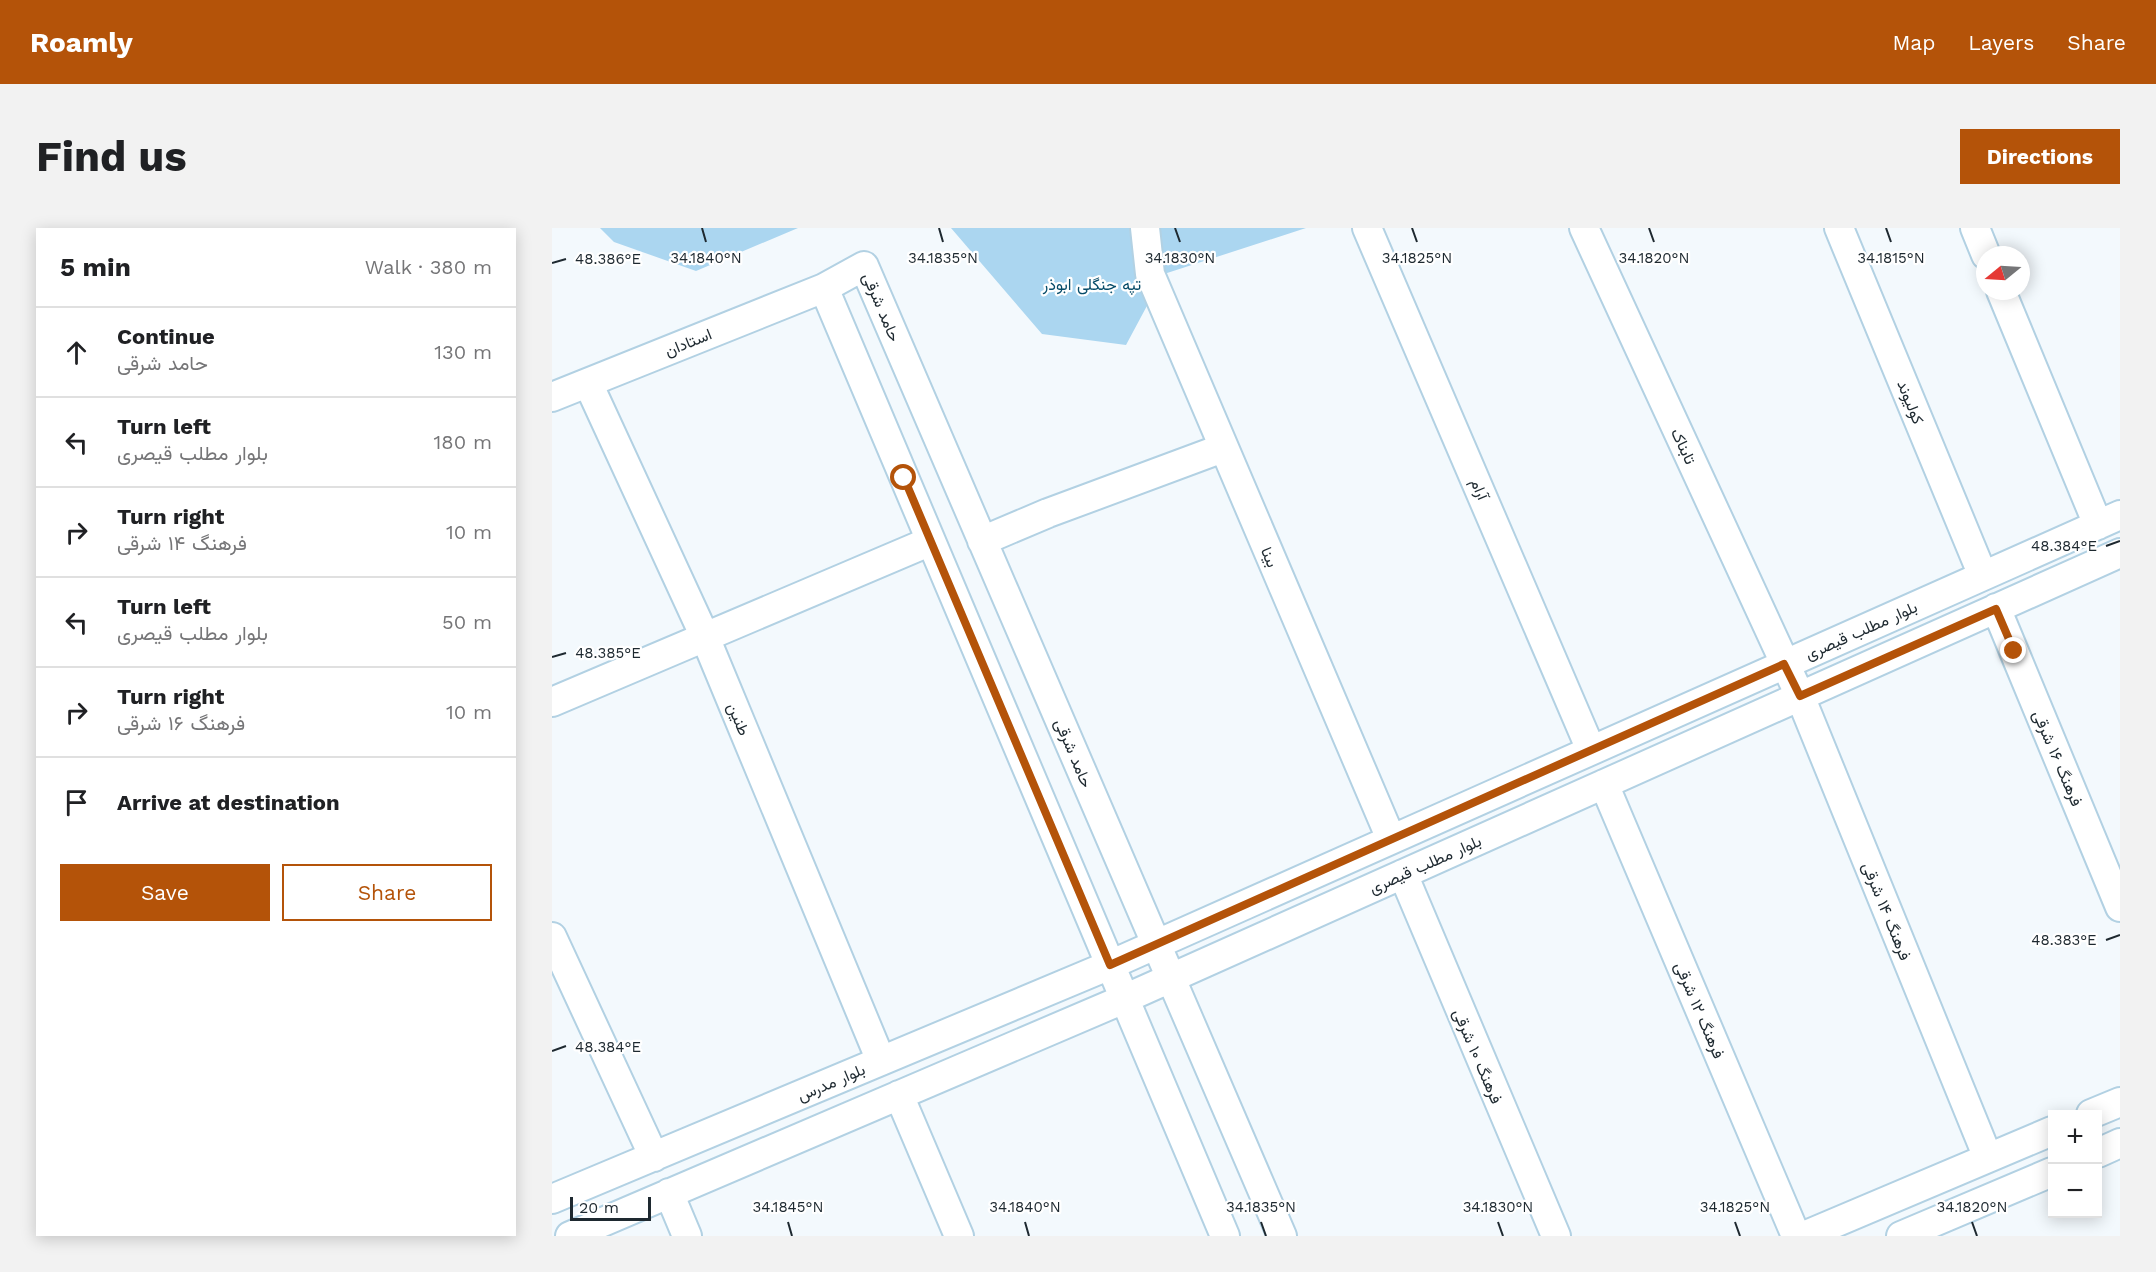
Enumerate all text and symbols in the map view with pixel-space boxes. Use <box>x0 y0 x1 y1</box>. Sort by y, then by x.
text: Roamly <box>30 26 133 59</box>
text: Map <box>1892 30 1935 55</box>
text: Layers <box>1968 30 2034 55</box>
text: Share <box>2067 30 2126 55</box>
button: Directions <box>1960 129 2120 184</box>
text: Find us <box>36 132 187 181</box>
north arrow <box>1976 246 2030 300</box>
text: 34.1840°N <box>670 249 742 267</box>
text: 34.1835°N <box>908 249 978 267</box>
text: 34.1830°N <box>1145 249 1215 267</box>
text: 34.1825°N <box>1382 249 1452 267</box>
text: 34.1820°N <box>1618 249 1690 267</box>
text: 34.1815°N <box>1857 249 1925 267</box>
text: 48.386°E <box>575 250 641 268</box>
text: 5 min <box>60 252 131 282</box>
text: Walk · 380 m <box>365 255 492 279</box>
street label: حامد شرقی <box>858 270 905 345</box>
park label: تپه جنگلی ابوذر <box>1042 275 1141 296</box>
text: Continue <box>117 324 215 349</box>
street label: استادان <box>662 325 714 360</box>
icon: ahead <box>60 336 93 369</box>
text: 130 m <box>434 340 492 364</box>
text: حامد شرقی <box>117 351 208 375</box>
street label: کولیوند <box>1892 377 1928 427</box>
text: Turn left <box>117 414 211 439</box>
street label: تابناک <box>1667 425 1700 467</box>
icon: left <box>60 426 93 459</box>
text: 180 m <box>434 430 492 454</box>
text: بلوار مطلب قیصری <box>117 441 268 465</box>
route start <box>890 464 916 490</box>
street label: آرام <box>1466 476 1493 504</box>
text: Turn right <box>117 504 224 529</box>
icon: right <box>60 516 93 549</box>
text: 10 m <box>446 520 492 544</box>
text: فرهنگ ۱۴ شرقی <box>117 531 247 555</box>
text: 48.384°E <box>2031 537 2097 555</box>
street label: بینا <box>1257 544 1282 570</box>
text: Turn left <box>117 594 211 619</box>
street label: بلوار مطلب قیصری <box>1802 597 1921 665</box>
icon: left <box>60 606 93 639</box>
text: 50 m <box>442 610 492 634</box>
text: بلوار مطلب قیصری <box>117 621 268 645</box>
route end <box>2000 637 2026 663</box>
text: 48.385°E <box>575 644 641 662</box>
text: Turn right <box>117 684 224 709</box>
icon: right <box>60 696 93 729</box>
text: 10 m <box>446 700 492 724</box>
street label: طنین <box>722 700 754 739</box>
street label: فرهنگ ۱۶ شرقی <box>2028 707 2086 809</box>
text: فرهنگ ۱۶ شرقی <box>117 711 245 735</box>
street label: حامد شرقی <box>1050 716 1097 791</box>
icon: arrive <box>60 786 93 819</box>
text: Arrive at destination <box>117 790 340 815</box>
street label: بلوار مطلب قیصری <box>1366 831 1485 899</box>
street label: فرهنگ ۱۴ شرقی <box>1857 859 1915 963</box>
button: Save <box>60 864 270 921</box>
button: Share <box>282 864 492 921</box>
text: 48.383°E <box>2031 931 2097 949</box>
street label: فرهنگ ۱۲ شرقی <box>1670 959 1728 1062</box>
street label: فرهنگ ۱۰ شرقی <box>1448 1006 1506 1107</box>
text: 48.384°E <box>575 1038 641 1056</box>
street label: بلوار مدرس <box>794 1060 868 1106</box>
map controls <box>2048 1110 2102 1218</box>
button: + <box>2048 1110 2102 1164</box>
button: − <box>2048 1164 2102 1218</box>
scale bar <box>570 1194 651 1222</box>
text: 20 m <box>579 1198 619 1217</box>
text: 34.1845°N <box>753 1198 823 1216</box>
text: 34.1840°N <box>989 1198 1061 1216</box>
text: 34.1835°N <box>1226 1198 1296 1216</box>
text: 34.1830°N <box>1463 1198 1533 1216</box>
text: 34.1825°N <box>1700 1198 1770 1216</box>
text: 34.1820°N <box>1936 1198 2008 1216</box>

